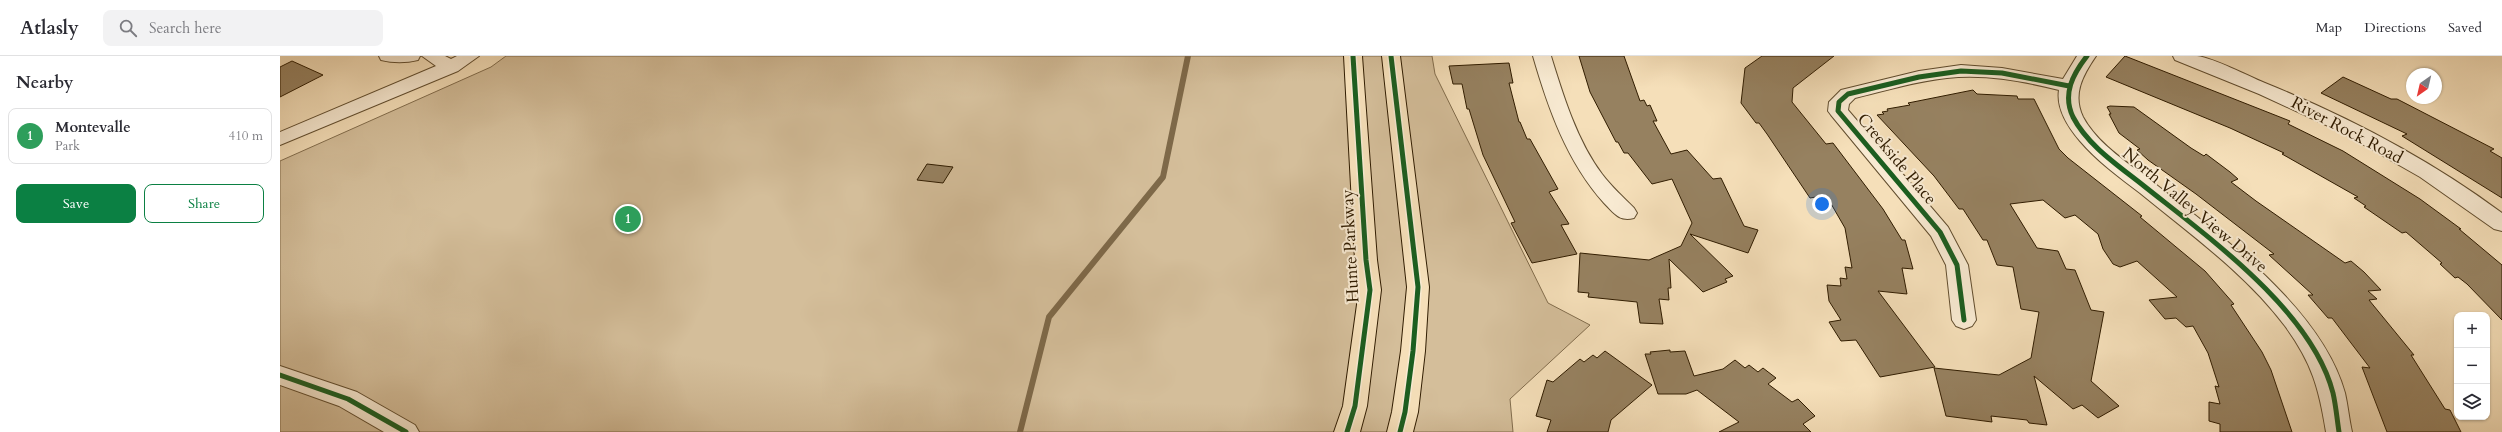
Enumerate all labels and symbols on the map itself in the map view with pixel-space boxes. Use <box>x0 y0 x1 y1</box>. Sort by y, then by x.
north arrow <box>2406 68 2442 104</box>
street label: River Rock Road <box>2287 91 2407 169</box>
street label: Creekside Place <box>1852 108 1942 210</box>
street label: North Valley View Drive <box>2117 142 2273 278</box>
street label: Hunte Parkway <box>1336 189 1364 303</box>
your location <box>1812 194 1832 214</box>
pin: 1 <box>615 204 641 234</box>

